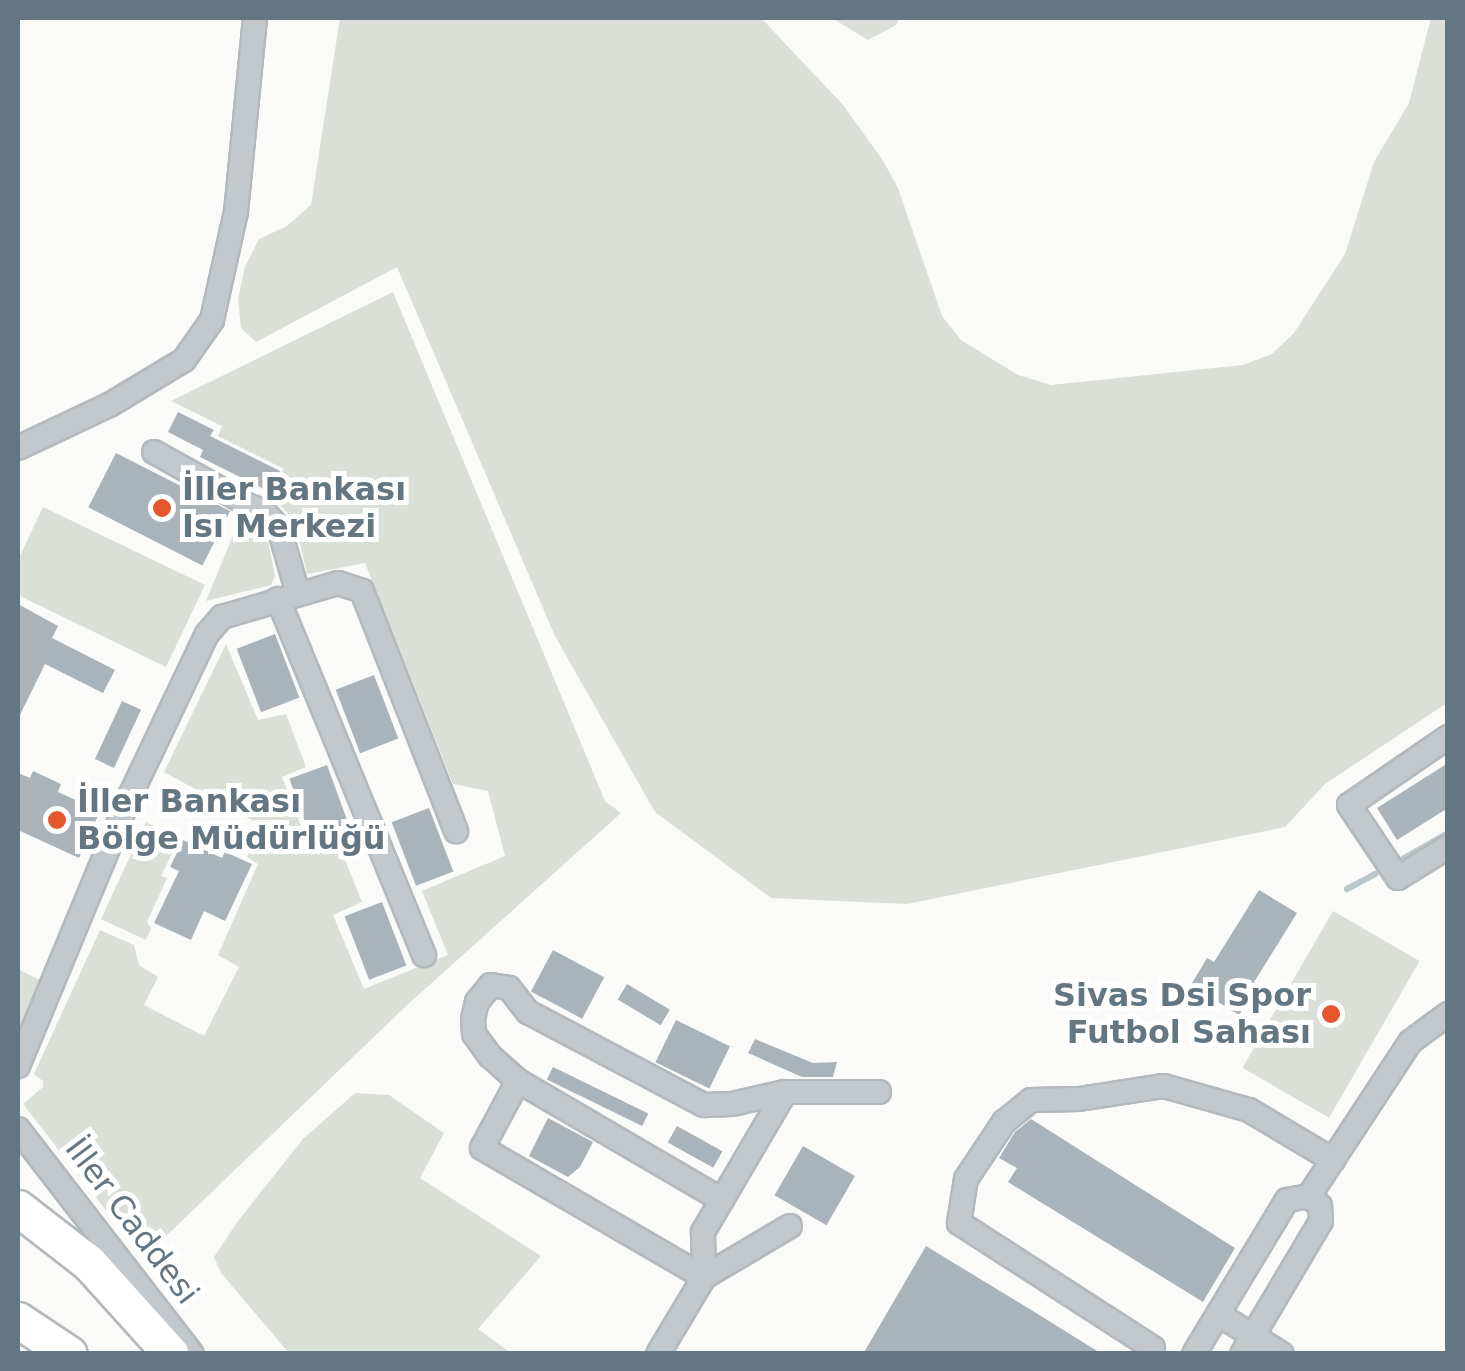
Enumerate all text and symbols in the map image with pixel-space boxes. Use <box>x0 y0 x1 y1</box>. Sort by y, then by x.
place label: İller Bankası Isı Merkezi <box>182 471 406 546</box>
marker: İller Bankası Isı Merkezi <box>151 497 173 519</box>
place label: İller Bankası Bölge Müdürlüğü <box>77 783 386 858</box>
marker: İller Bankası Bölge Müdürlüğü <box>46 809 68 831</box>
place label: Sivas Dsi Spor Futbol Sahası <box>1053 977 1311 1052</box>
marker: Sivas Dsi Spor Futbol Sahası <box>1320 1003 1342 1025</box>
street label: İller Caddesi <box>57 1130 207 1312</box>

